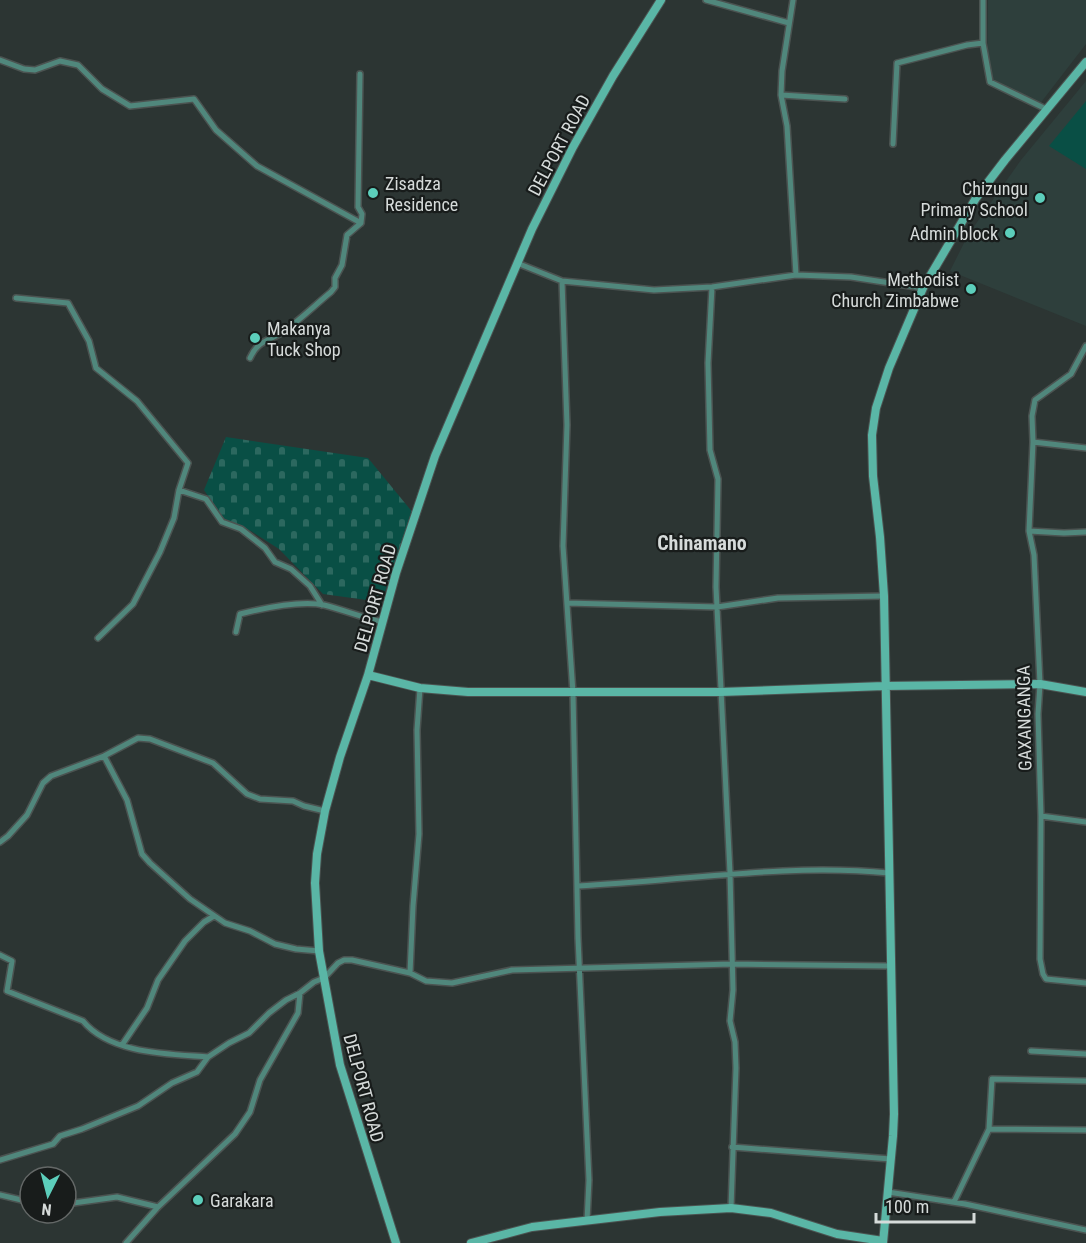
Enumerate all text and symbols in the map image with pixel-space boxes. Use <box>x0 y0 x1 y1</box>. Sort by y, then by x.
street label: DELPORT ROAD <box>524 91 594 199</box>
place label: Zisadza Residence <box>385 173 458 215</box>
place label: Chizungu Primary School <box>920 178 1028 220</box>
marker: Zisadza Residence <box>366 186 380 200</box>
marker: Chizungu Primary School <box>1033 191 1047 205</box>
place label: Admin block <box>910 223 998 244</box>
marker: Admin block <box>1003 226 1017 240</box>
place label: Methodist Church Zimbabwe <box>831 269 959 311</box>
marker: Methodist Church Zimbabwe <box>964 282 978 296</box>
place label: Makanya Tuck Shop <box>267 318 341 360</box>
marker: Makanya Tuck Shop <box>248 331 262 345</box>
district label: Chinamano <box>657 531 747 555</box>
street label: DELPORT ROAD <box>350 542 400 654</box>
street label: GAXANGANGA <box>1013 664 1035 771</box>
street label: DELPORT ROAD <box>339 1031 389 1145</box>
north arrow <box>18 1165 78 1225</box>
scale bar <box>876 1186 974 1224</box>
place label: Garakara <box>210 1190 274 1211</box>
marker: Garakara <box>191 1193 205 1207</box>
text: 100 m <box>885 1196 929 1217</box>
text: N <box>41 1199 52 1219</box>

